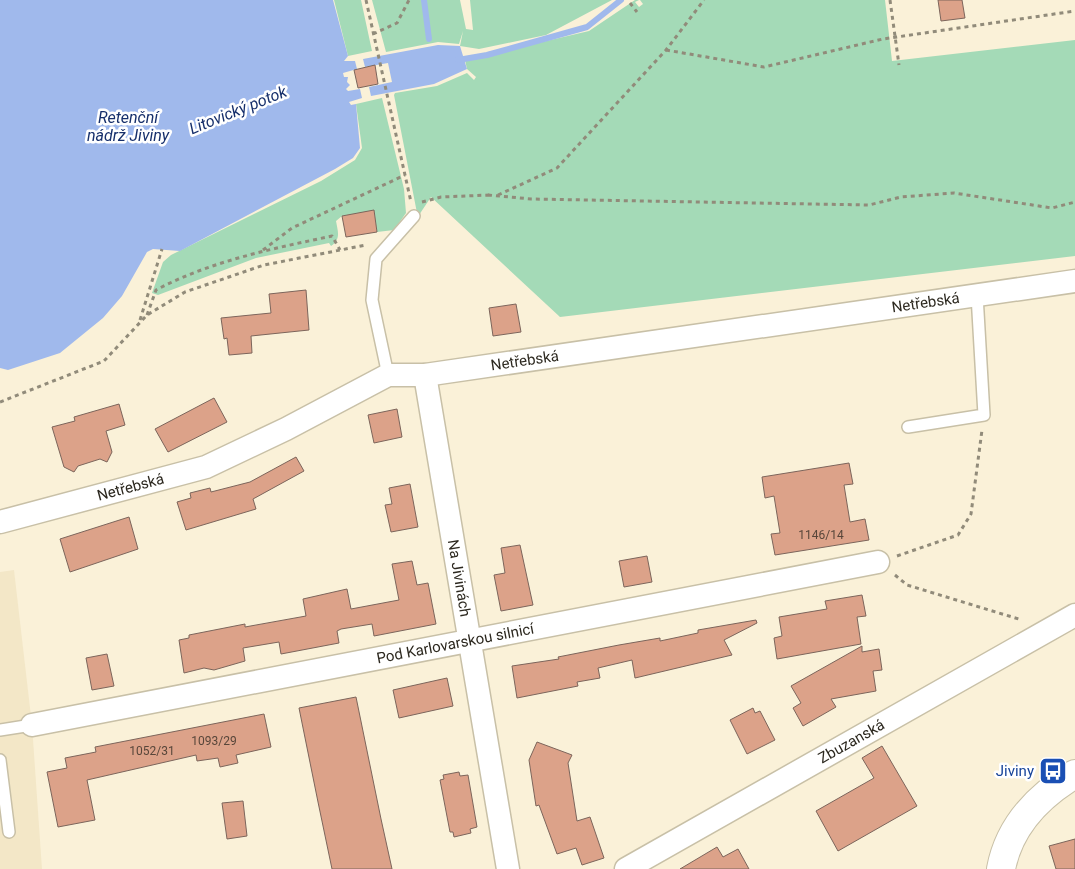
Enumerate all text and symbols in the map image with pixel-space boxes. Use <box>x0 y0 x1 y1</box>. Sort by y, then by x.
water label: Litovický potok <box>186 81 291 138</box>
water label: Retenční nádrž Jiviny <box>87 108 170 145</box>
street label: Netřebská <box>890 289 961 316</box>
street label: Netřebská <box>490 347 560 374</box>
street label: Netřebská <box>95 470 166 505</box>
house number: 1146/14 <box>798 528 844 542</box>
street label: Na Jivinách <box>444 538 474 618</box>
street label: Pod Karlovarskou silnicí <box>375 619 537 667</box>
street label: Zbuzanská <box>815 716 888 767</box>
house number: 1093/29 <box>191 734 237 748</box>
house number: 1052/31 <box>129 744 175 758</box>
bus stop icon: Jiviny <box>1038 756 1068 786</box>
place label: Jiviny <box>996 762 1034 780</box>

